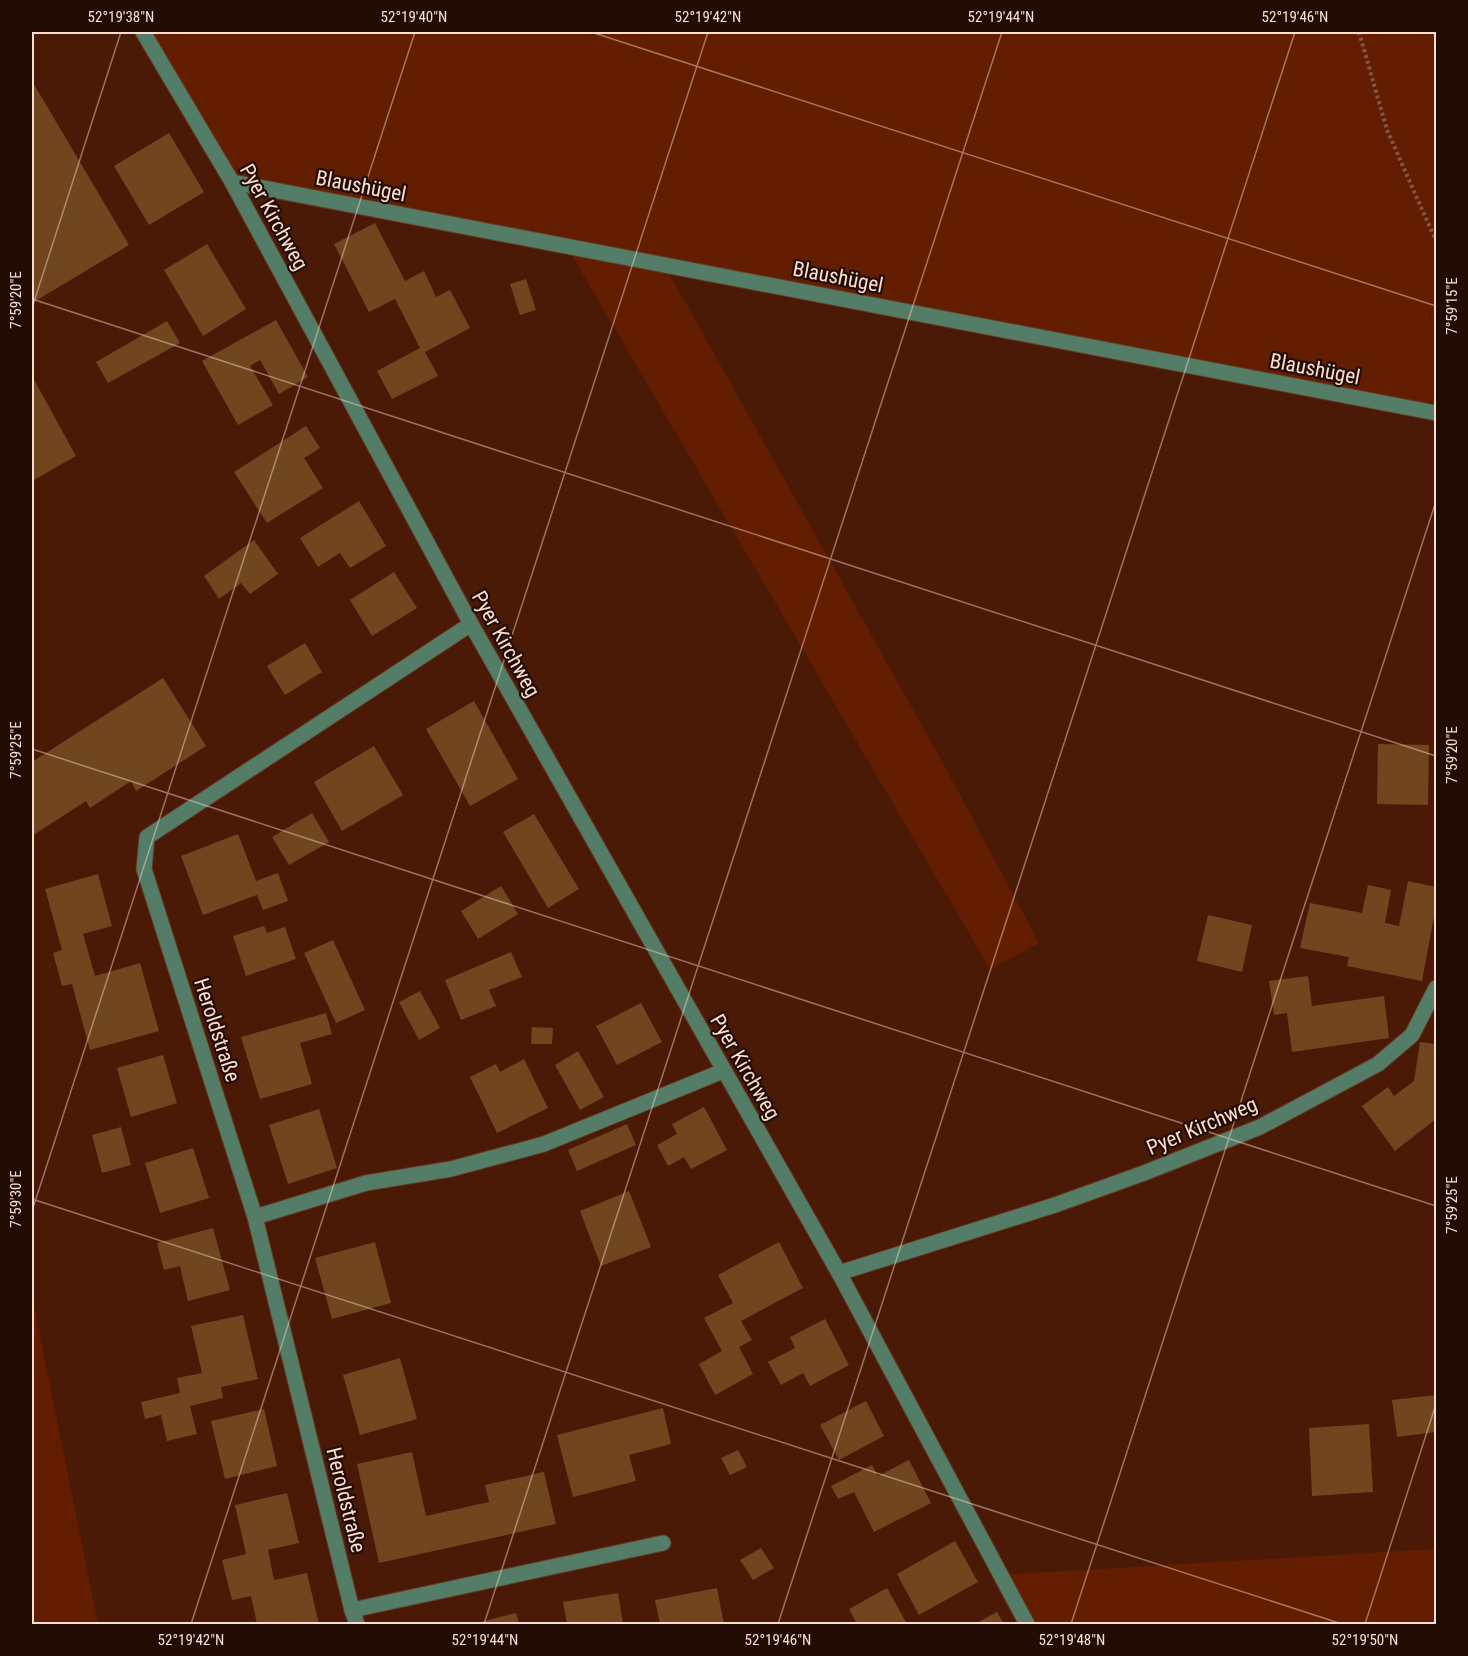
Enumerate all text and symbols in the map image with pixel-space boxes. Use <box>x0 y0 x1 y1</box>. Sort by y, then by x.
text: 52°19'38"N <box>88 8 154 26</box>
text: 52°19'40"N <box>381 8 447 26</box>
text: 52°19'42"N <box>675 8 741 26</box>
text: 52°19'44"N <box>968 8 1034 26</box>
text: 52°19'46"N <box>1262 8 1328 26</box>
street label: Pyer Kirchweg <box>235 160 313 274</box>
street label: Blaushügel <box>314 166 408 206</box>
street label: Blaushügel <box>791 257 885 297</box>
text: 7°59'20"E <box>7 271 25 329</box>
text: 7°59'15"E <box>1443 277 1461 335</box>
street label: Blaushügel <box>1268 349 1362 389</box>
street label: Pyer Kirchweg <box>467 587 545 701</box>
text: 7°59'25"E <box>7 721 25 779</box>
text: 7°59'20"E <box>1443 726 1461 784</box>
street label: Heroldstraße <box>189 975 245 1085</box>
street label: Pyer Kirchweg <box>705 1010 785 1124</box>
street label: Pyer Kirchweg <box>1143 1092 1261 1160</box>
text: 7°59'30"E <box>7 1170 25 1228</box>
text: 7°59'25"E <box>1443 1176 1461 1234</box>
street label: Heroldstraße <box>321 1445 371 1555</box>
text: 52°19'42"N <box>158 1631 224 1649</box>
text: 52°19'44"N <box>452 1631 518 1649</box>
text: 52°19'46"N <box>745 1631 811 1649</box>
text: 52°19'48"N <box>1039 1631 1105 1649</box>
text: 52°19'50"N <box>1332 1631 1398 1649</box>

